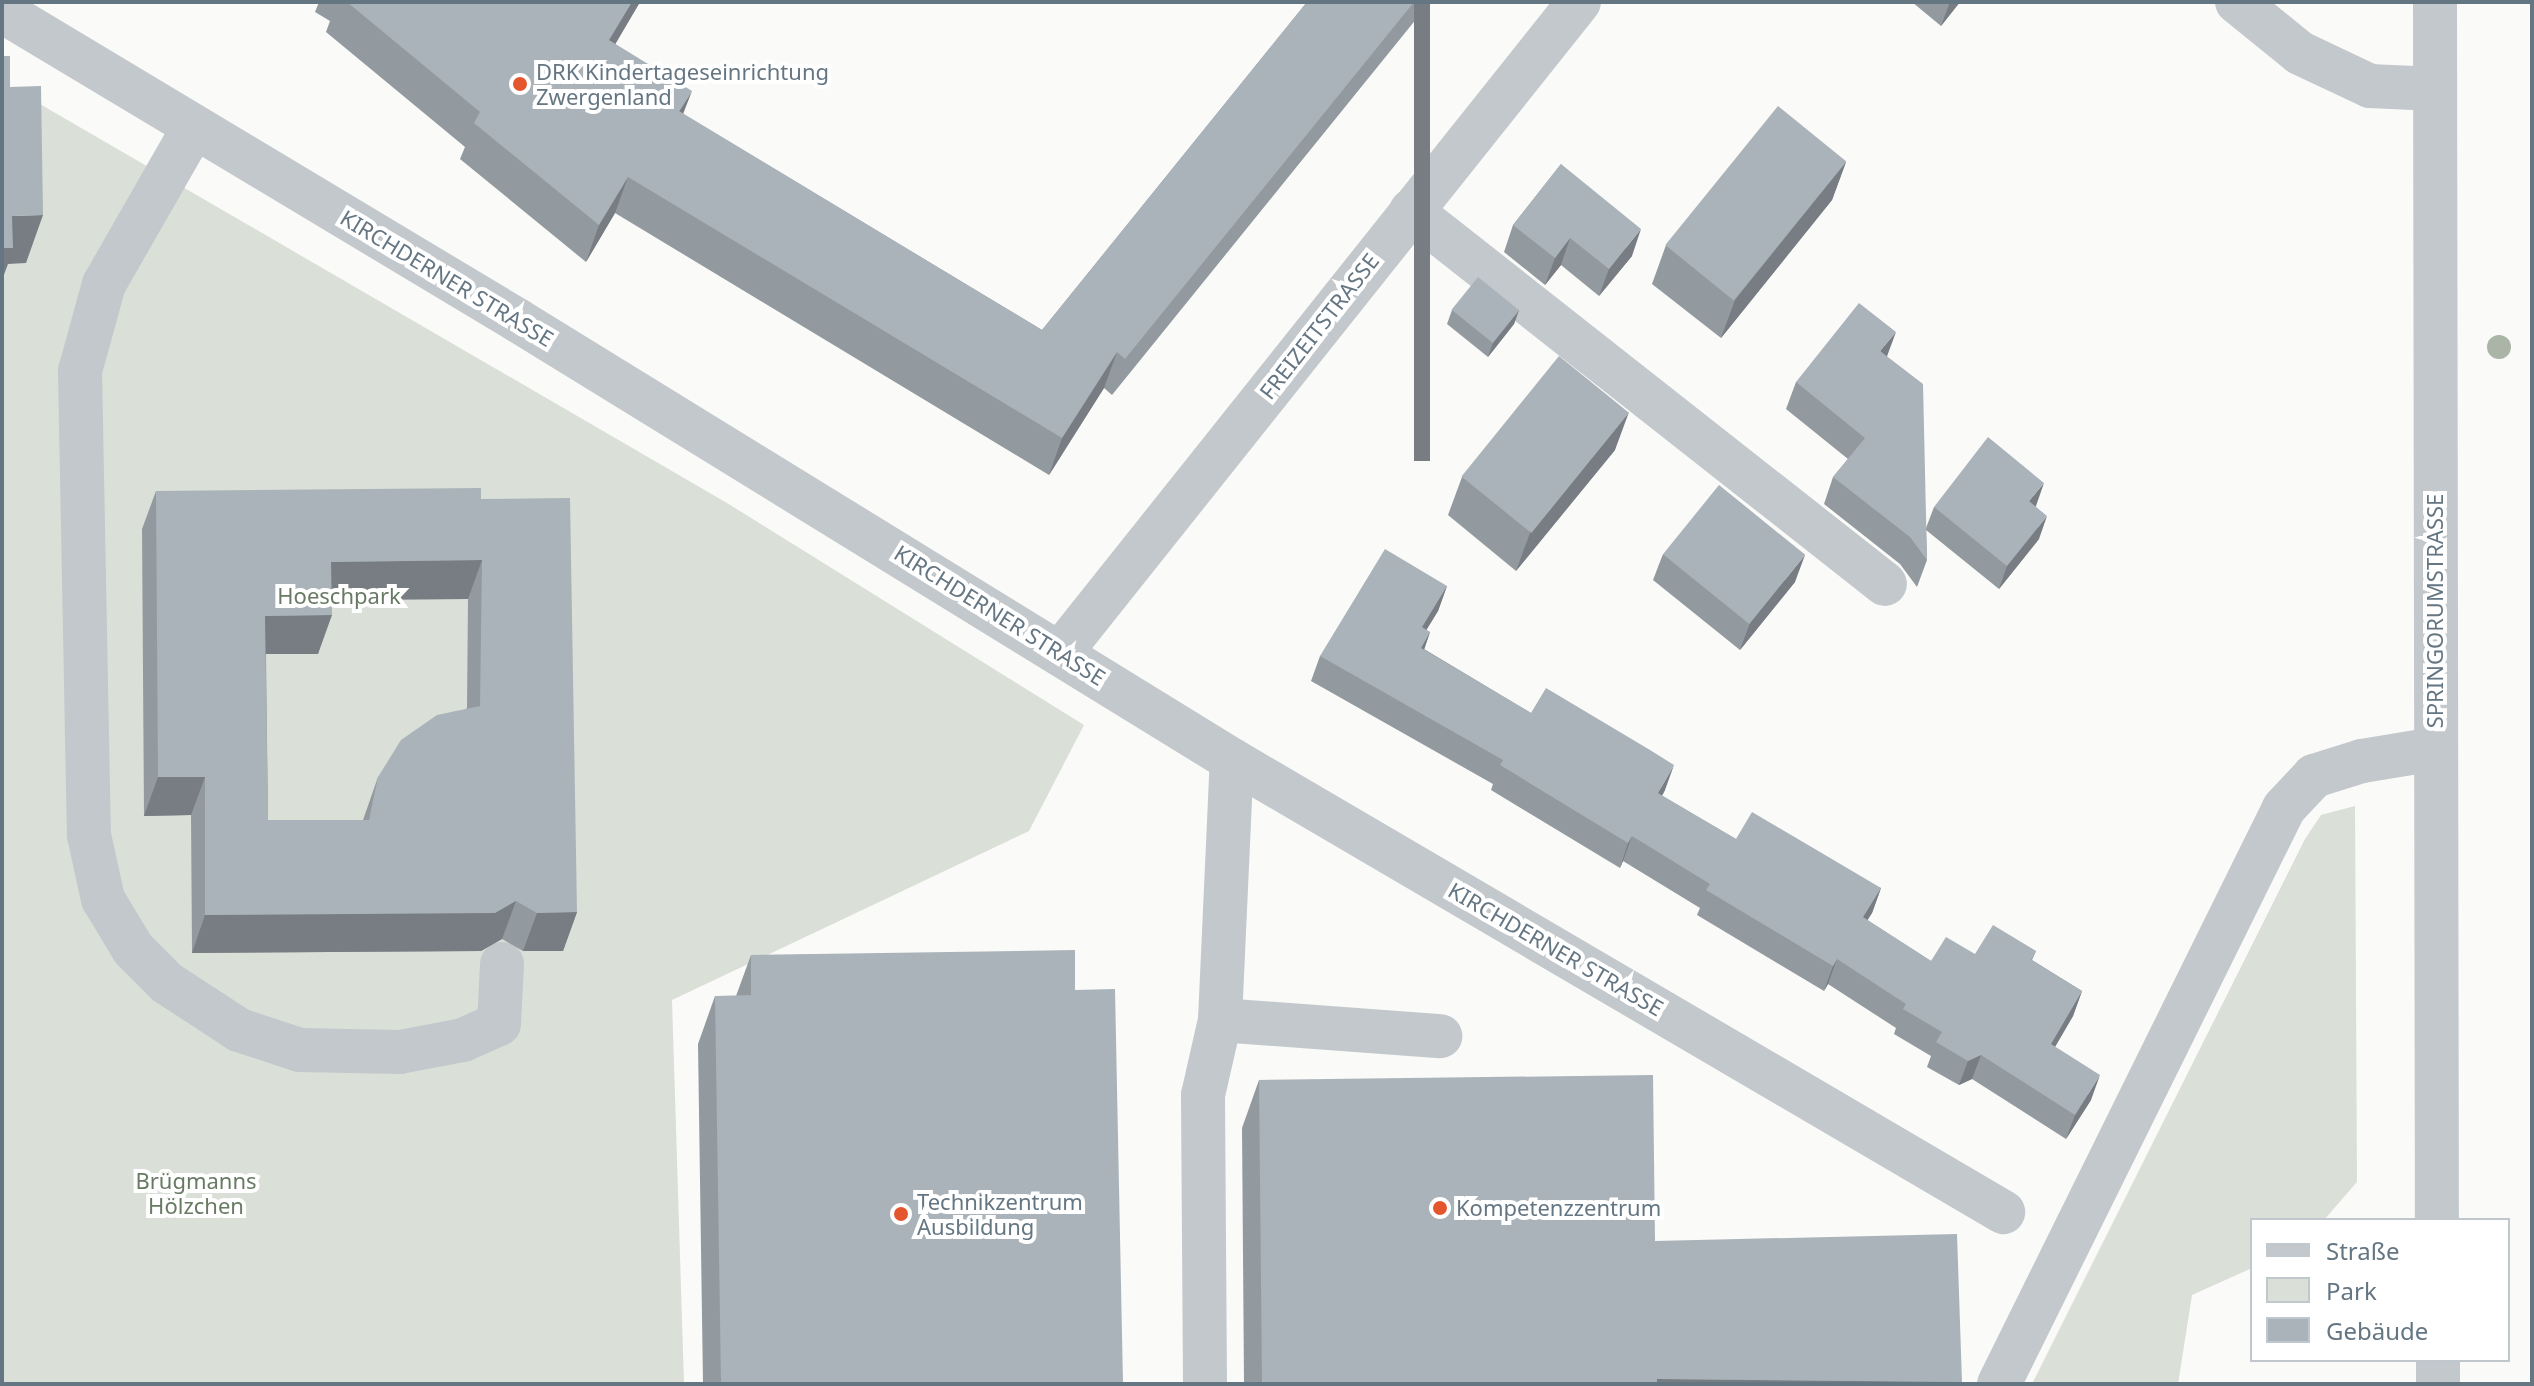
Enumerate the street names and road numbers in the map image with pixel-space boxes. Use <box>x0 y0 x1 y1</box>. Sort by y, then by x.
street label: KIRCHDERNER STRASSE <box>336 204 558 352</box>
street label: FREIZEITSTRASSE <box>1254 248 1384 404</box>
street label: SPRINGORUMSTRASSE <box>2422 494 2448 728</box>
street label: KIRCHDERNER STRASSE <box>890 539 1110 691</box>
street label: KIRCHDERNER STRASSE <box>1444 877 1668 1021</box>

